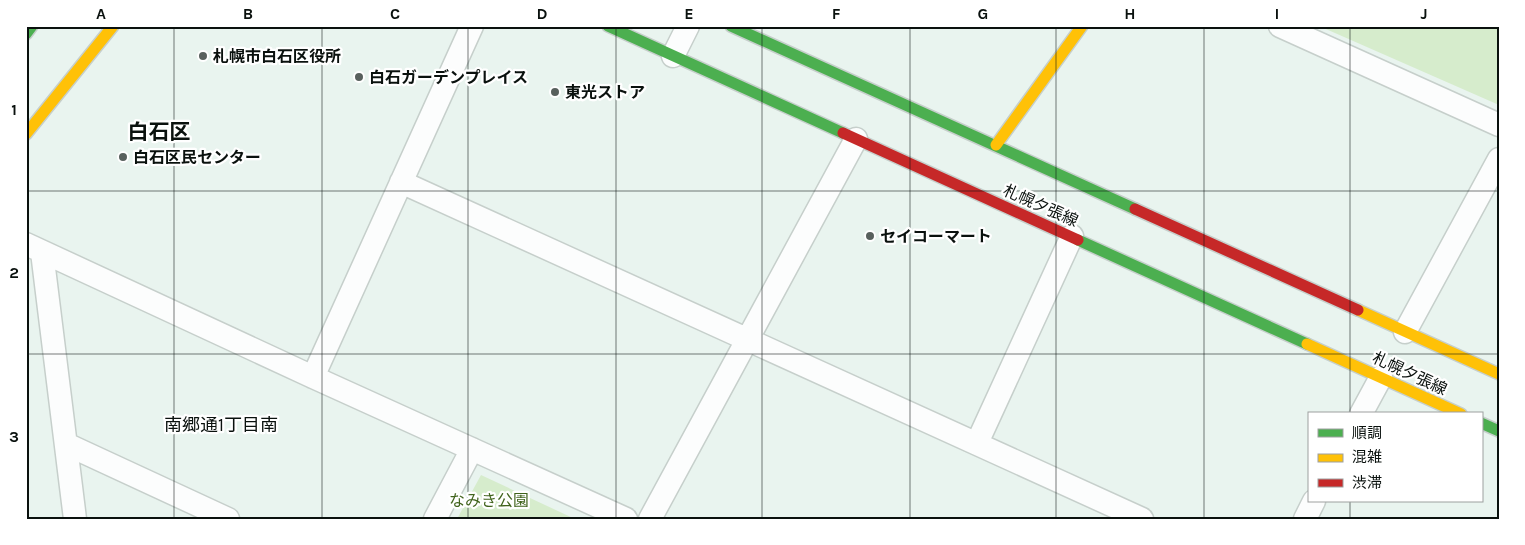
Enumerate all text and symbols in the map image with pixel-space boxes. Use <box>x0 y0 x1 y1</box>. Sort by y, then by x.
text: A <box>96 4 106 23</box>
text: B <box>243 4 253 23</box>
text: C <box>390 4 400 23</box>
text: D <box>537 4 548 23</box>
text: E <box>684 4 694 23</box>
text: F <box>832 4 841 23</box>
text: G <box>978 4 988 23</box>
text: H <box>1124 4 1136 23</box>
text: I <box>1275 4 1279 23</box>
text: J <box>1420 4 1428 23</box>
place label: 札幌市白石区役所 <box>213 47 341 66</box>
marker: 札幌市白石区役所 <box>197 50 209 62</box>
place label: 白石ガーデンプレイス <box>369 68 528 87</box>
marker: 白石ガーデンプレイス <box>353 71 365 83</box>
place label: 東光ストア <box>565 83 645 102</box>
marker: 東光ストア <box>549 86 561 98</box>
text: 1 <box>11 100 17 119</box>
district label: 白石区 <box>128 120 191 144</box>
place label: 白石区民センター <box>133 148 261 167</box>
marker: 白石区民センター <box>117 151 129 163</box>
street label: 札幌夕張線 <box>1000 181 1081 230</box>
place label: セイコーマート <box>880 227 992 246</box>
marker: セイコーマート <box>864 230 876 242</box>
text: 2 <box>9 263 19 282</box>
street label: 札幌夕張線 <box>1370 348 1450 399</box>
legend <box>1308 412 1482 502</box>
district label: 南郷通1丁目南 <box>164 414 278 436</box>
text: 順調 <box>1352 424 1382 442</box>
text: 3 <box>9 427 19 446</box>
text: 混雑 <box>1352 448 1382 466</box>
text: 渋滞 <box>1352 474 1382 492</box>
park label: なみき公園 <box>449 491 529 510</box>

